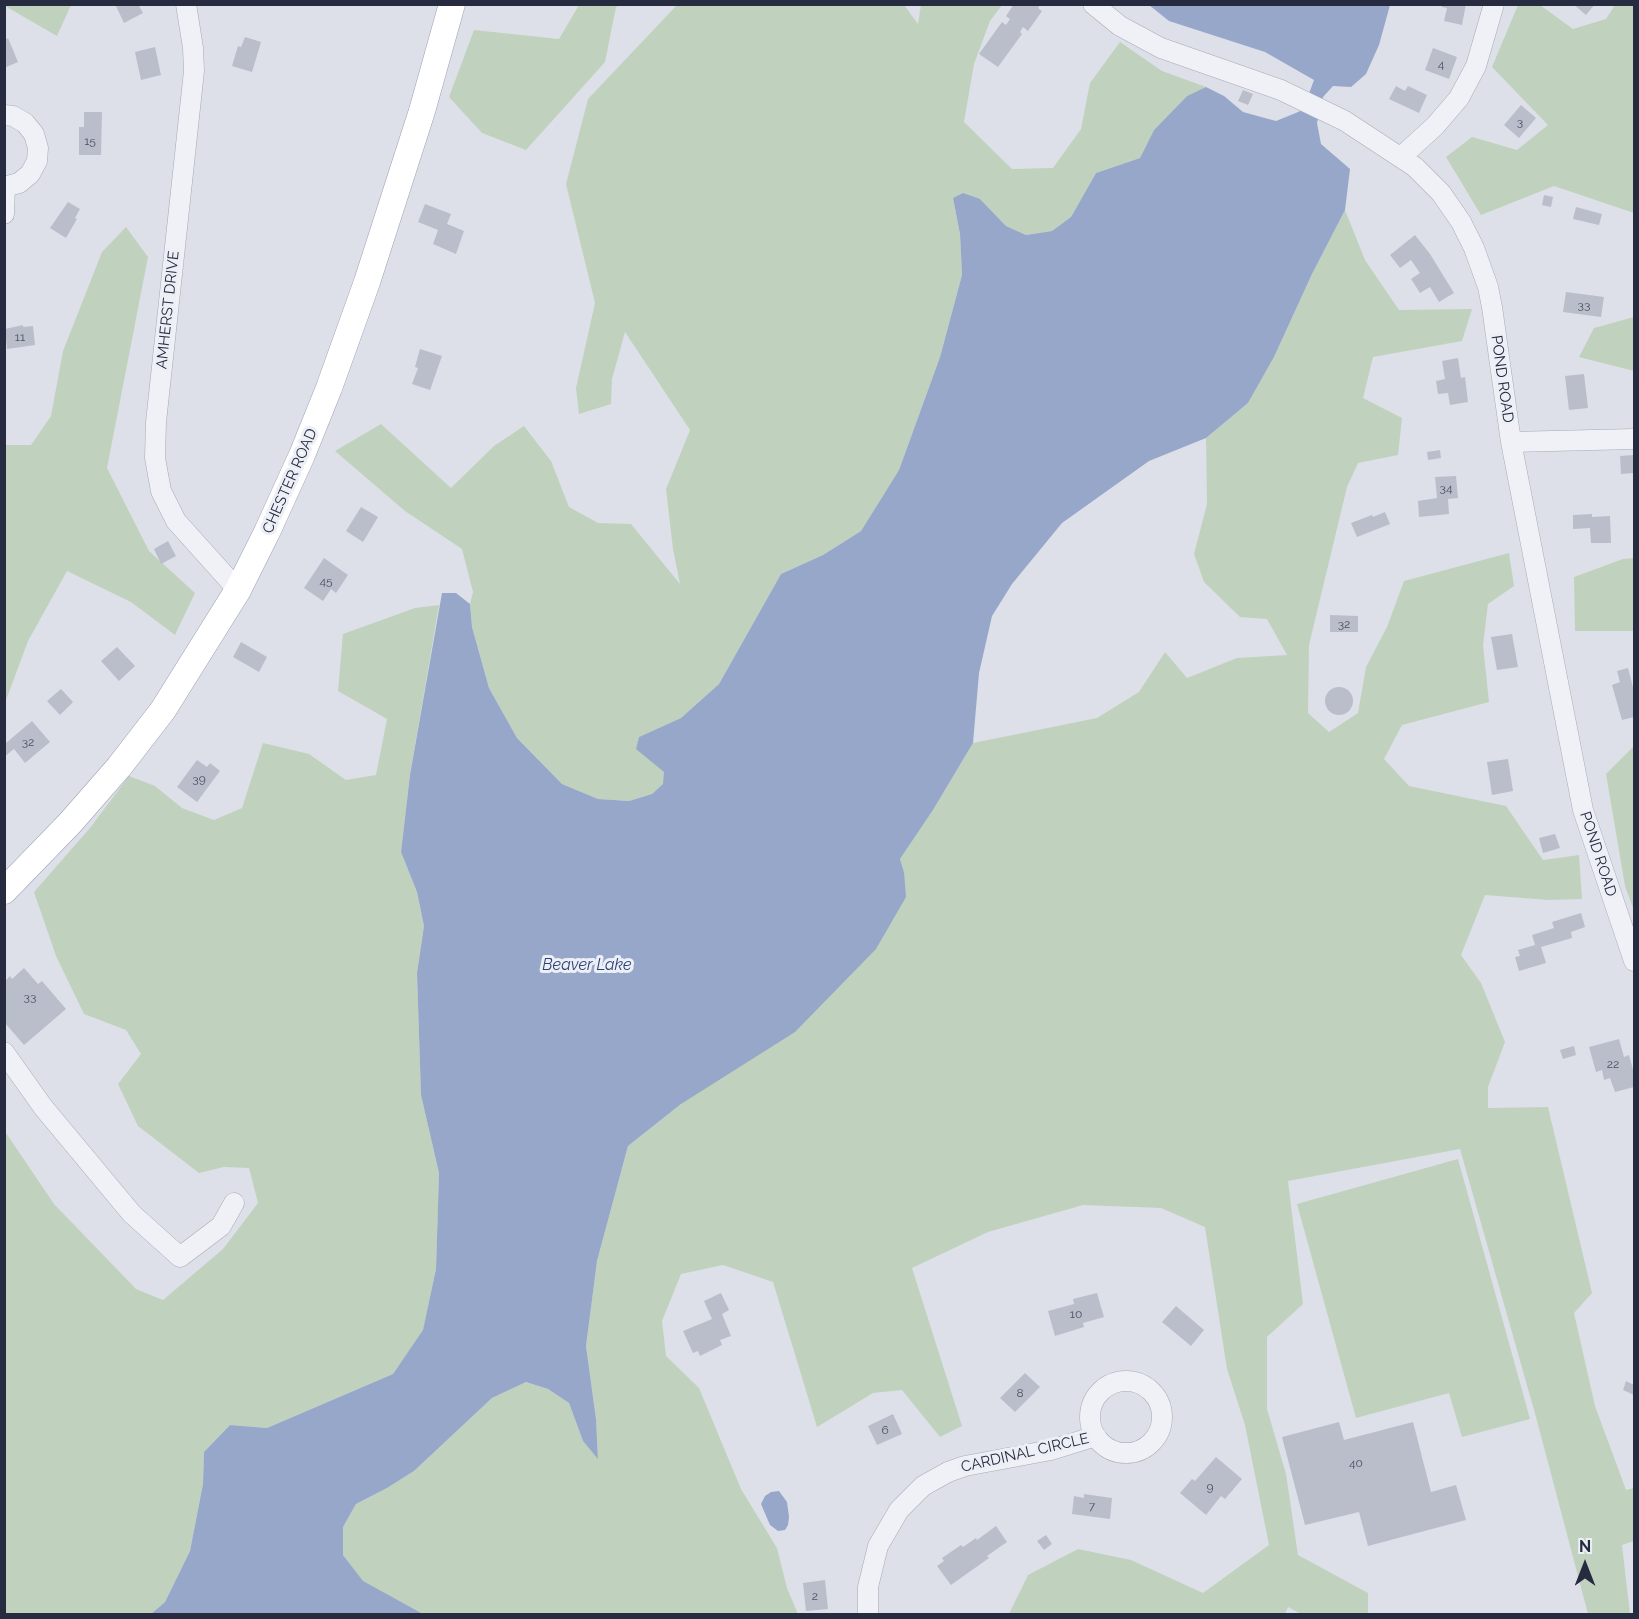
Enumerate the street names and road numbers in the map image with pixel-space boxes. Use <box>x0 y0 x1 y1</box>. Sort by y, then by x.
street label: AMHERST DRIVE <box>153 250 183 370</box>
street label: POND ROAD <box>1487 334 1517 424</box>
street label: CHESTER ROAD <box>259 426 321 536</box>
street label: POND ROAD <box>1576 809 1620 899</box>
street label: CARDINAL CIRCLE <box>959 1430 1091 1476</box>

